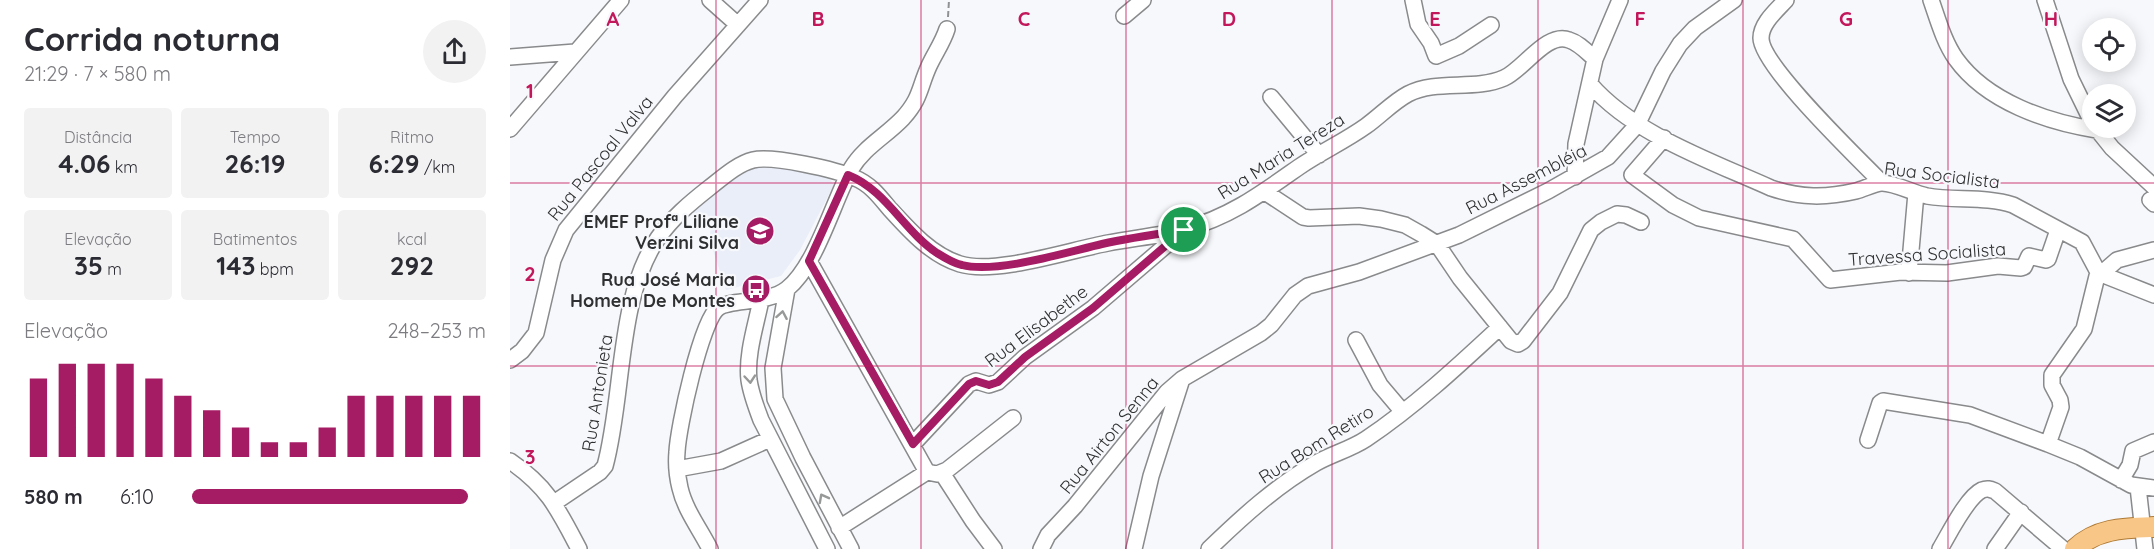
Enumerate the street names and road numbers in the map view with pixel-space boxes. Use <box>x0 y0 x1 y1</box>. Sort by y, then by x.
street label: Rua Pascoal Valva <box>542 91 658 225</box>
street label: Rua Maria Tereza <box>1213 108 1349 204</box>
street label: Rua Assembléia <box>1462 139 1590 219</box>
street label: Rua Socialista <box>1883 156 2001 194</box>
street label: Travessa Socialista <box>1847 237 2007 271</box>
street label: Rua Elisabethe <box>980 280 1092 372</box>
street label: Rua Antonieta <box>576 333 618 453</box>
street label: Rua Airton Senna <box>1055 372 1163 498</box>
street label: Rua Bom Retiro <box>1254 399 1378 489</box>

